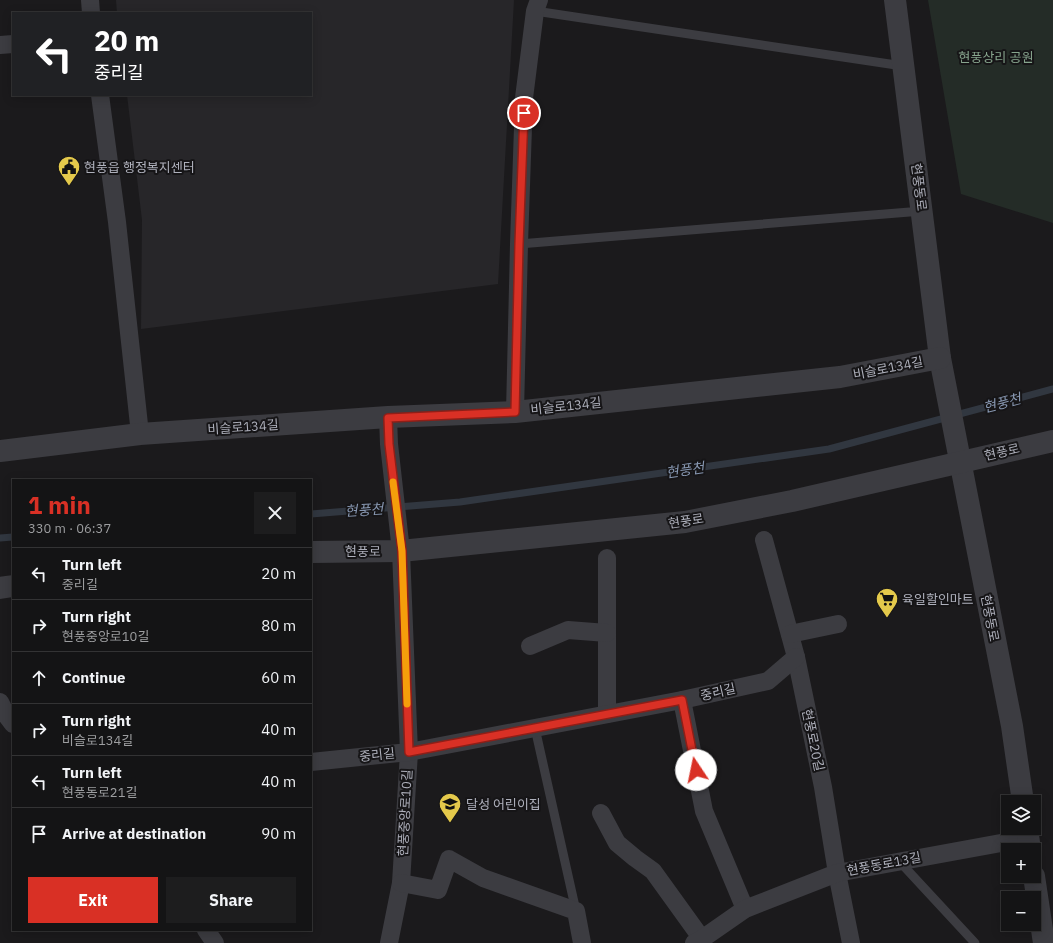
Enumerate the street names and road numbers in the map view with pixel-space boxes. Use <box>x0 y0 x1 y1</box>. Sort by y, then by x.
street label: 현풍동로 <box>908 162 930 212</box>
street label: 비슬로134길 <box>851 353 925 383</box>
street label: 비슬로134길 <box>530 394 602 418</box>
street label: 비슬로134길 <box>207 416 279 438</box>
street label: 현풍로 <box>983 440 1021 464</box>
street label: 현풍로 <box>667 510 705 532</box>
street label: 현풍로 <box>345 543 381 560</box>
street label: 현풍동로 <box>977 593 1003 643</box>
street label: 중리길 <box>699 680 737 704</box>
street label: 현풍로20길 <box>798 707 828 773</box>
street label: 중리길 <box>358 745 396 765</box>
street label: 현풍중앙로10길 <box>394 769 416 857</box>
street label: 현풍동로13길 <box>845 848 923 880</box>

